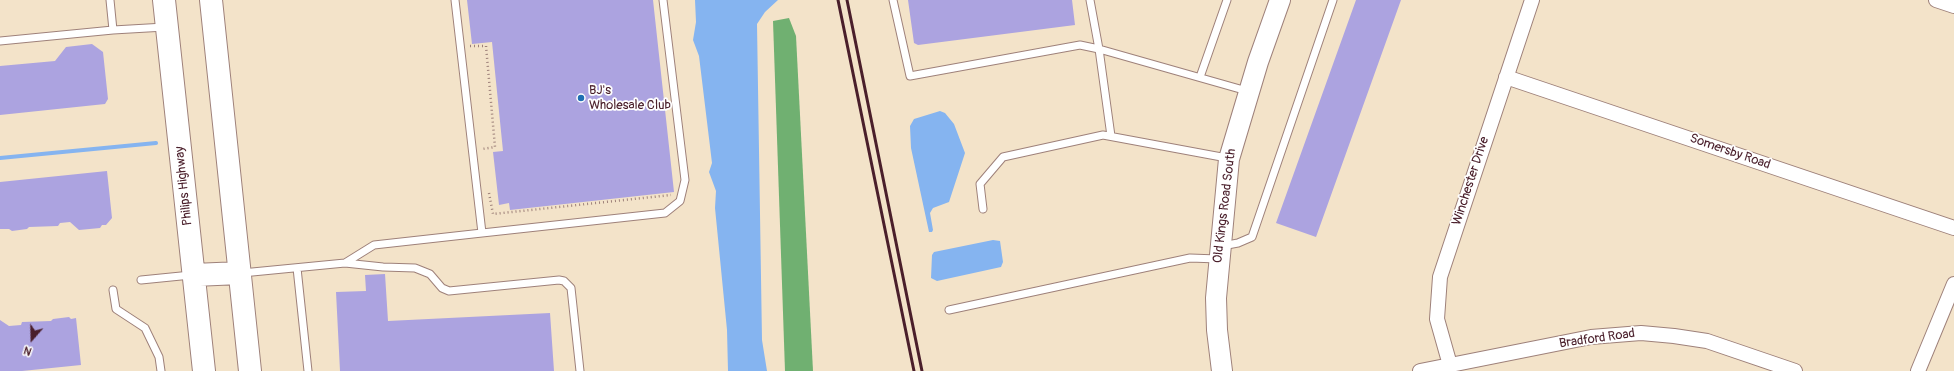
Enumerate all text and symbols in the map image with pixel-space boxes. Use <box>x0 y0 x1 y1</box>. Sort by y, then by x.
place label: BJ's Wholesale Club <box>589 83 671 114</box>
marker: BJ's Wholesale Club <box>576 93 586 103</box>
street label: Somersby Road <box>1688 131 1772 173</box>
street label: Winchester Drive <box>1449 135 1493 227</box>
street label: Philips Highway <box>172 146 196 226</box>
street label: Old Kings Road South <box>1210 148 1240 264</box>
north arrow <box>12 319 52 359</box>
street label: Bradford Road <box>1558 326 1636 352</box>
text: N <box>22 343 33 358</box>

